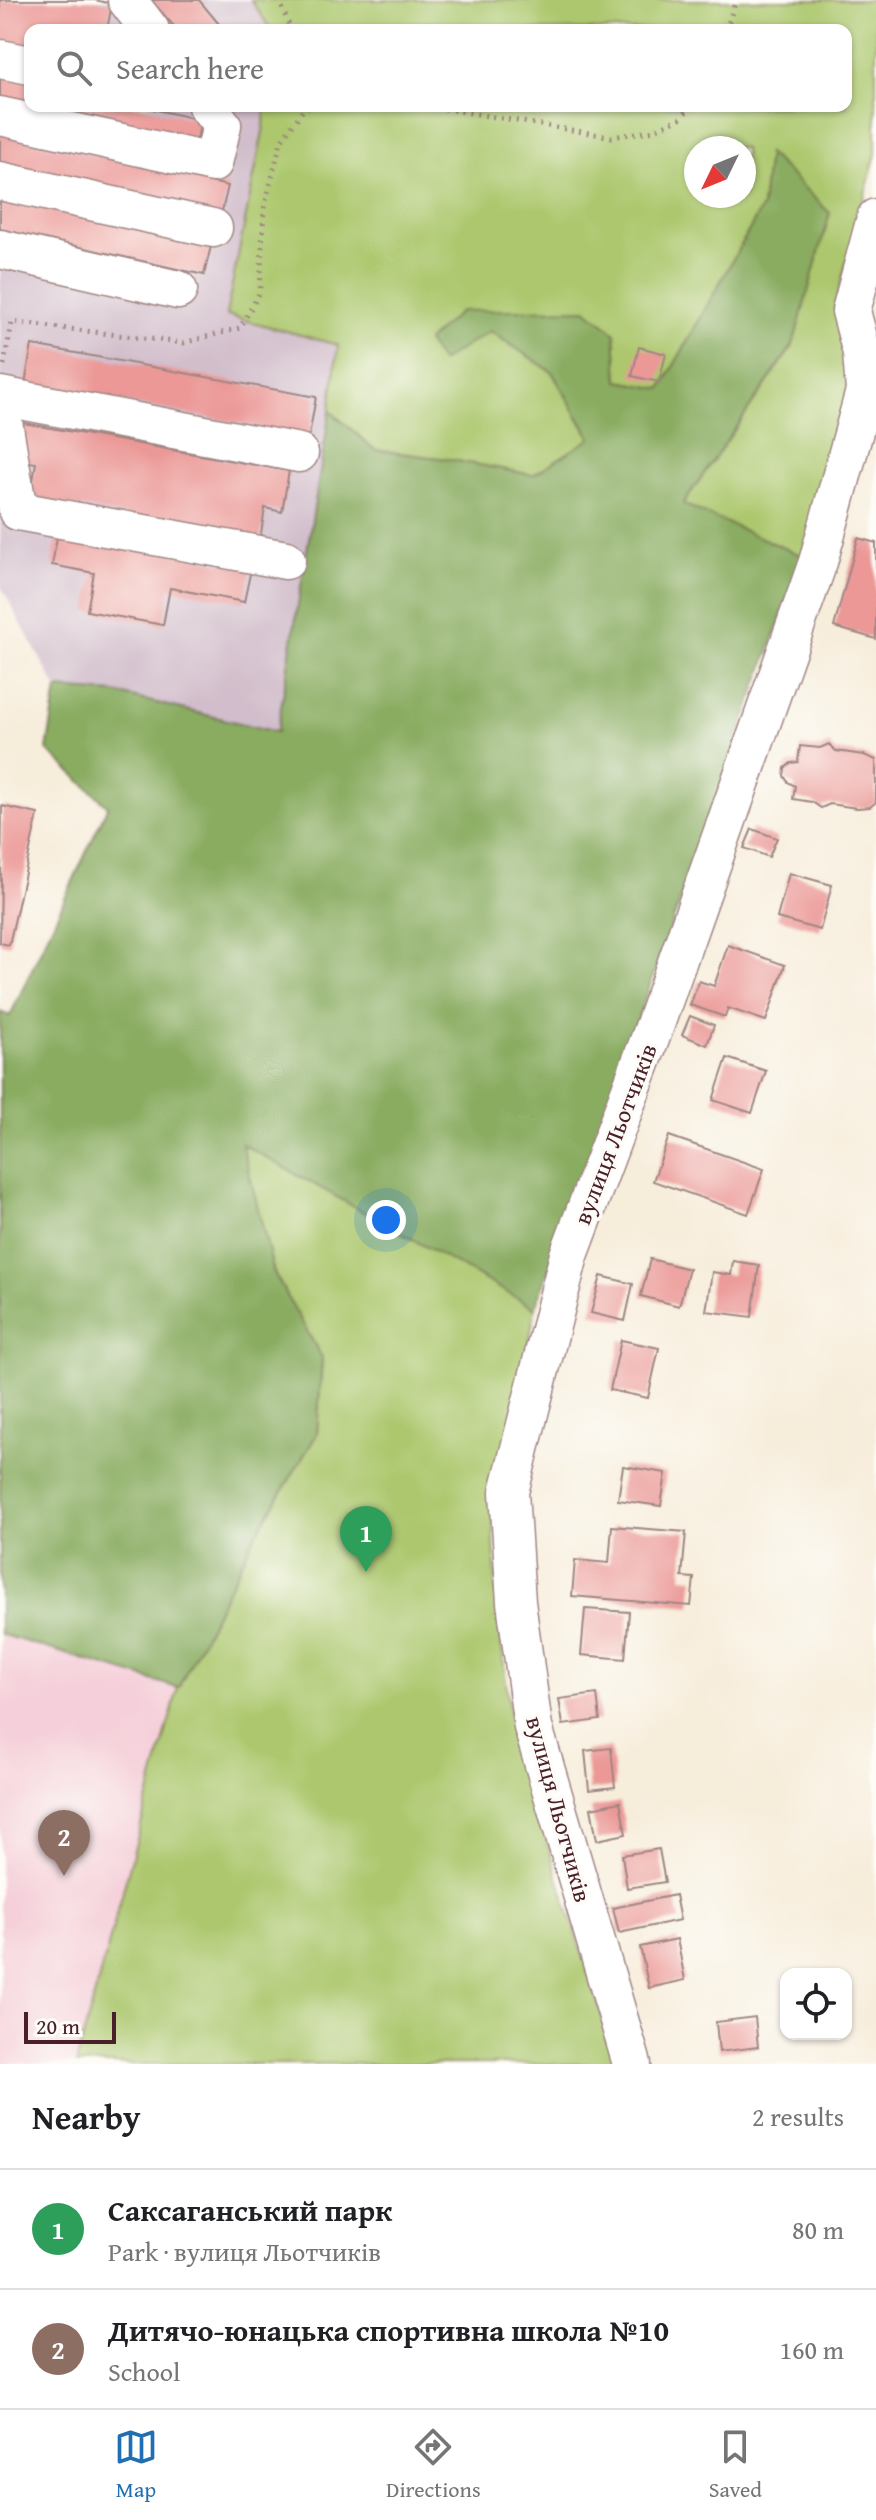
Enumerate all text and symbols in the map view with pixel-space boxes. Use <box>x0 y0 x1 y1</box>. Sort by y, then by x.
search box <box>24 24 852 112</box>
icon: search <box>52 46 96 90</box>
text: Search here <box>116 46 264 90</box>
north arrow <box>684 136 756 208</box>
street label: вулиця Льотчиків <box>564 1039 666 1229</box>
your location <box>366 1200 406 1240</box>
pin: 1 <box>340 1506 392 1572</box>
street label: вулиця Льотчиків <box>517 1712 601 1906</box>
pin: 2 <box>38 1810 90 1876</box>
map controls <box>780 1968 852 2040</box>
button: locate <box>780 1968 852 2040</box>
scale bar <box>24 2008 116 2044</box>
text: 20 m <box>36 2010 80 2042</box>
text: Nearby <box>32 2092 141 2141</box>
text: 2 results <box>752 2097 844 2136</box>
text: Саксаганський парк <box>108 2188 392 2232</box>
text: 1 <box>51 2210 65 2249</box>
text: 80 m <box>792 2210 844 2249</box>
text: Park · вулиця Льотчиків <box>108 2232 381 2271</box>
text: Дитячо-юнацька спортивна школа №10 <box>108 2308 669 2352</box>
text: 2 <box>51 2330 65 2369</box>
text: 160 m <box>779 2330 844 2369</box>
text: School <box>108 2352 180 2391</box>
tab: Map <box>114 2425 158 2505</box>
tab: Directions <box>386 2425 481 2505</box>
tab: Saved <box>709 2425 762 2505</box>

